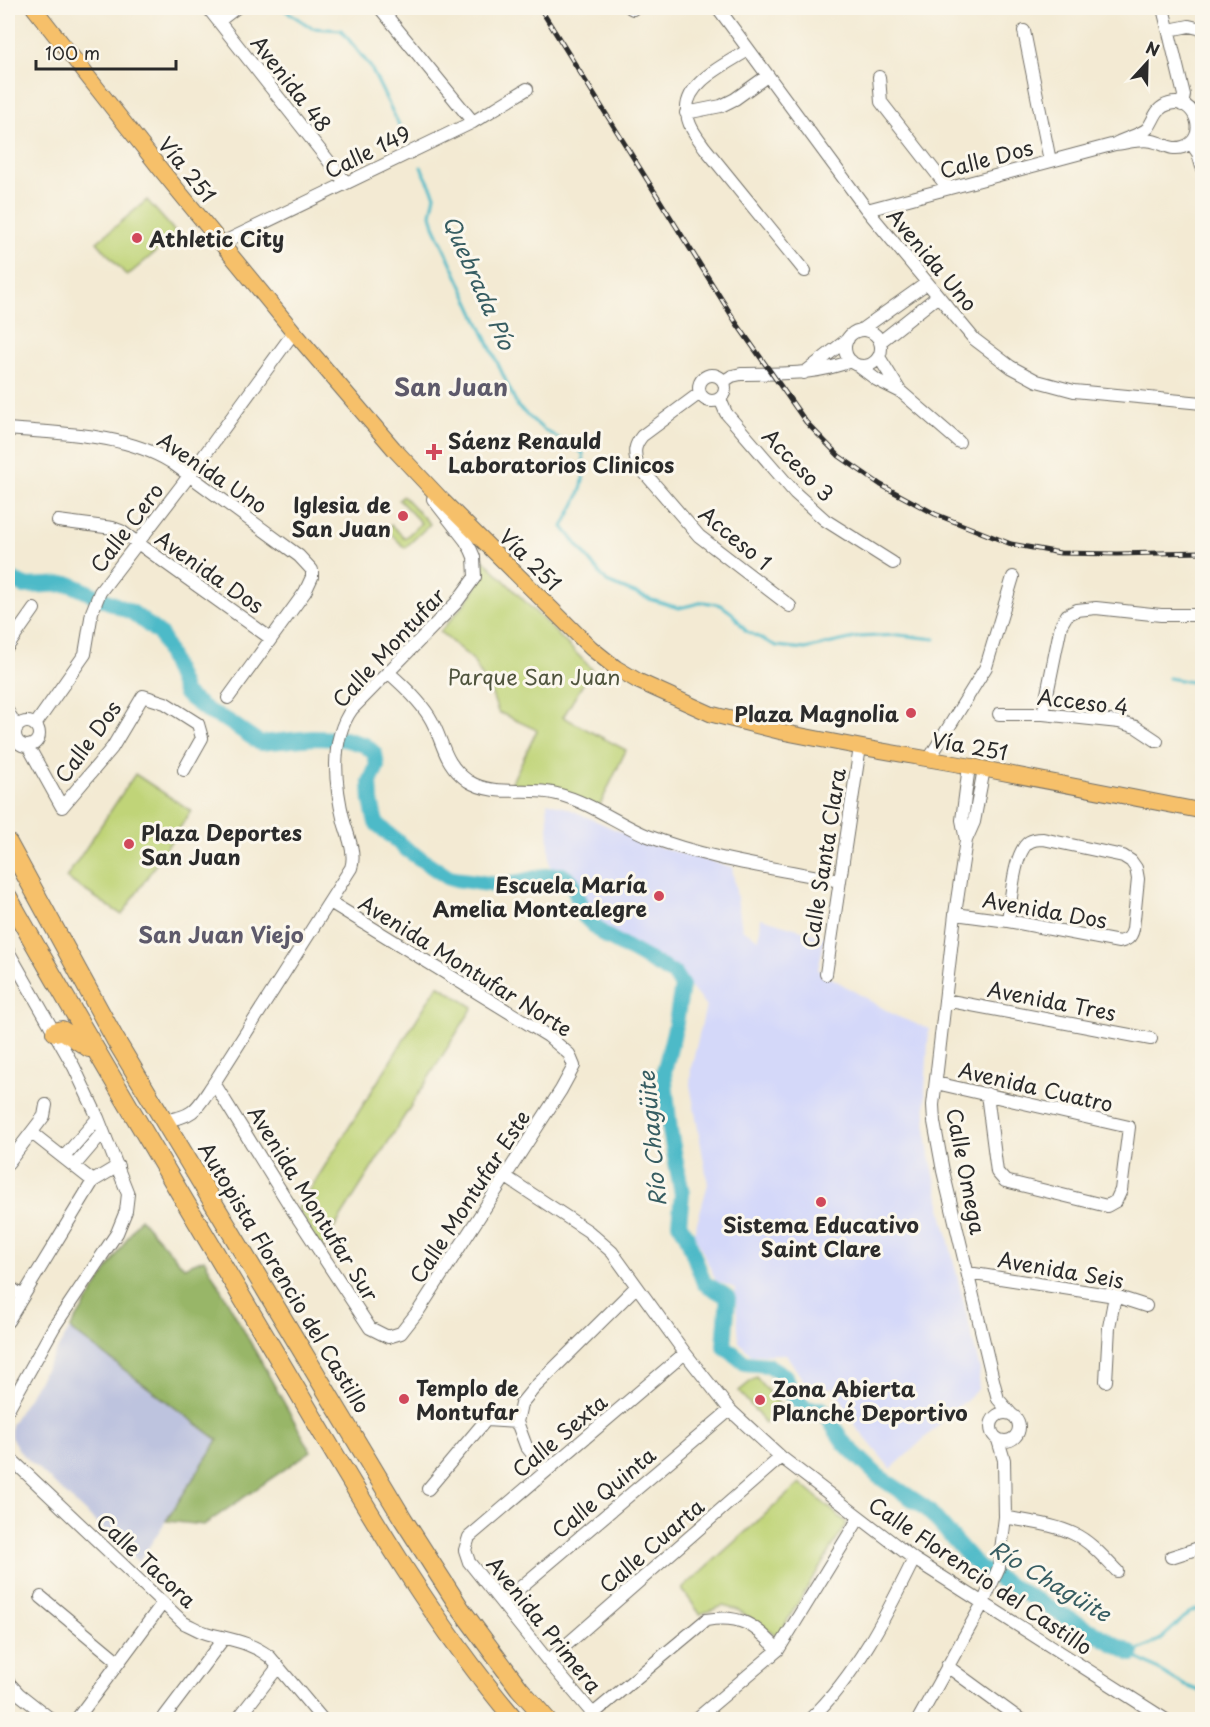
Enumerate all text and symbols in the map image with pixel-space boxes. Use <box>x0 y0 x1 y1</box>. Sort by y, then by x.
street label: Avenida 48 <box>244 28 340 138</box>
scale bar <box>36 33 176 71</box>
north arrow <box>1117 33 1177 93</box>
text: N <box>1143 35 1163 62</box>
text: 100 m <box>45 39 100 66</box>
street label: Calle 149 <box>318 116 416 186</box>
street label: Vía 251 <box>151 129 225 209</box>
street label: Calle Dos <box>936 130 1036 186</box>
street label: Avenida Uno <box>880 200 986 318</box>
water label: Quebrada Pío <box>436 209 525 356</box>
place label: Athletic City <box>148 222 284 254</box>
marker: Athletic City <box>130 231 144 245</box>
district label: San Juan <box>394 368 508 404</box>
street label: Acceso 3 <box>756 420 842 508</box>
street label: Avenida Uno <box>152 423 274 521</box>
place label: Sáenz Renauld Laboratorios Clinicos <box>448 424 674 480</box>
marker: Sáenz Renauld Laboratorios Clinicos <box>425 443 443 461</box>
street label: Calle Cero <box>82 475 170 579</box>
place label: Iglesia de San Juan <box>291 488 391 544</box>
street label: Acceso 1 <box>693 497 779 577</box>
marker: Iglesia de San Juan <box>396 509 410 523</box>
street label: Vía 251 <box>492 520 570 598</box>
street label: Avenida Dos <box>149 522 271 620</box>
street label: Calle Montufar <box>324 580 452 714</box>
park label: Parque San Juan <box>448 660 620 692</box>
street label: Acceso 4 <box>1036 680 1130 722</box>
street label: Calle Dos <box>46 693 128 789</box>
place label: Plaza Magnolia <box>734 697 900 729</box>
marker: Plaza Magnolia <box>904 706 918 720</box>
street label: Vía 251 <box>929 723 1011 767</box>
street label: Calle Santa Clara <box>793 765 853 950</box>
place label: Plaza Deportes San Juan <box>141 816 302 872</box>
marker: Plaza Deportes San Juan <box>122 837 136 851</box>
place label: Escuela María Amelia Montealegre <box>433 868 647 924</box>
street label: Avenida Dos <box>980 882 1110 936</box>
street label: Avenida Montufar Norte <box>353 886 579 1044</box>
marker: Escuela María Amelia Montealegre <box>652 889 666 903</box>
district label: San Juan Viejo <box>138 917 304 950</box>
street label: Avenida Tres <box>985 972 1119 1028</box>
street label: Avenida Cuatro <box>956 1053 1116 1119</box>
water label: Río Chagüite <box>629 1069 673 1208</box>
street label: Avenida Montufar Sur <box>241 1099 387 1307</box>
street label: Calle Montufar Este <box>401 1103 537 1289</box>
street label: Calle Omega <box>939 1105 995 1237</box>
street label: Autopista Florencio del Castillo <box>191 1135 379 1419</box>
marker: Sistema Educativo Saint Clare <box>814 1195 828 1209</box>
place label: Sistema Educativo Saint Clare <box>723 1208 919 1264</box>
street label: Avenida Seis <box>996 1242 1126 1296</box>
place label: Templo de Montufar <box>416 1371 519 1427</box>
place label: Zona Abierta Planché Deportivo <box>772 1372 968 1428</box>
street label: Calle Sexta <box>504 1386 614 1484</box>
marker: Templo de Montufar <box>397 1392 411 1406</box>
marker: Zona Abierta Planché Deportivo <box>753 1393 767 1407</box>
street label: Calle Quinta <box>544 1439 662 1545</box>
street label: Calle Florencio del Castillo <box>863 1488 1099 1662</box>
street label: Calle Cuarta <box>591 1490 711 1600</box>
street label: Calle Tacora <box>90 1505 204 1615</box>
water label: Río Chagüite <box>984 1531 1119 1630</box>
street label: Avenida Primera <box>480 1549 610 1699</box>

